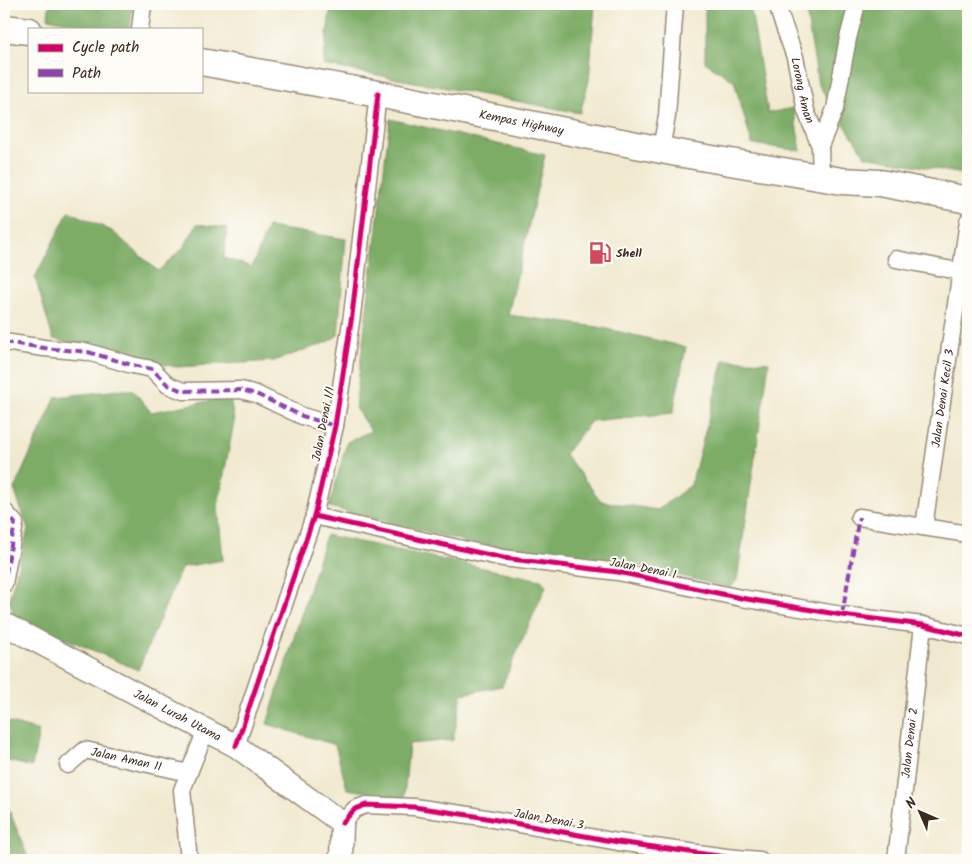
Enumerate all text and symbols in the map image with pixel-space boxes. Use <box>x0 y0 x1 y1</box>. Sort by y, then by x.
legend <box>28 28 202 92</box>
text: Cycle path <box>72 36 139 60</box>
street label: Lorong Aman <box>785 56 819 127</box>
text: Path <box>72 62 101 86</box>
street label: Kempas Highway <box>477 105 566 140</box>
fuel station icon: Shell <box>587 240 613 266</box>
place label: Shell <box>616 244 642 263</box>
street label: Jalan Denai Kecil 3 <box>927 348 959 449</box>
street label: Jalan Denai 1/1 <box>307 385 340 463</box>
street label: Jalan Denai 1 <box>608 553 678 584</box>
street label: Jalan Lurah Utama <box>130 685 225 747</box>
street label: Jalan Denai 2 <box>896 706 923 779</box>
street label: Jalan Aman 11 <box>89 743 164 777</box>
north arrow <box>894 786 944 836</box>
text: N <box>901 792 923 814</box>
street label: Jalan Denai 3 <box>512 804 586 835</box>

